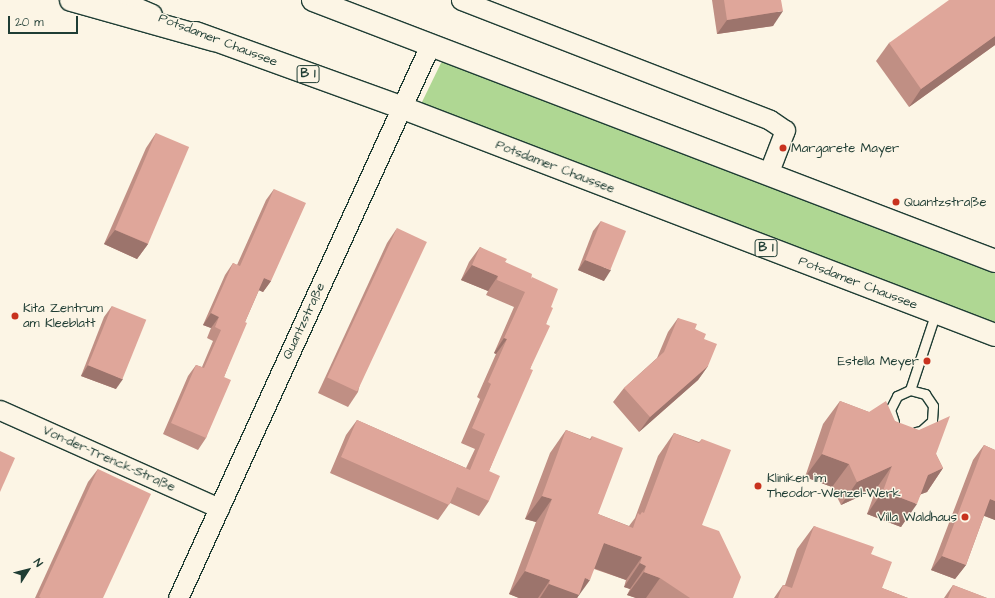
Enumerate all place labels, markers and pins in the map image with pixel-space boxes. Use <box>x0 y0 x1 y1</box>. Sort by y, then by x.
place label: Margarete Mayer <box>791 140 899 156</box>
marker: Margarete Mayer <box>778 143 788 153</box>
place label: Quantzstraße <box>904 194 987 210</box>
marker: Quantzstraße <box>891 197 901 207</box>
place label: Kita Zentrum am Kleeblatt <box>23 301 103 332</box>
marker: Kita Zentrum am Kleeblatt <box>10 311 20 321</box>
place label: Estella Meyer <box>837 353 919 369</box>
marker: Estella Meyer <box>922 356 932 366</box>
place label: Kliniken im Theodor-Wenzel-Werk <box>767 471 901 502</box>
marker: Kliniken im Theodor-Wenzel-Werk <box>752 480 764 492</box>
place label: Villa Waldhaus <box>877 509 957 525</box>
marker: Villa Waldhaus <box>960 512 970 522</box>

